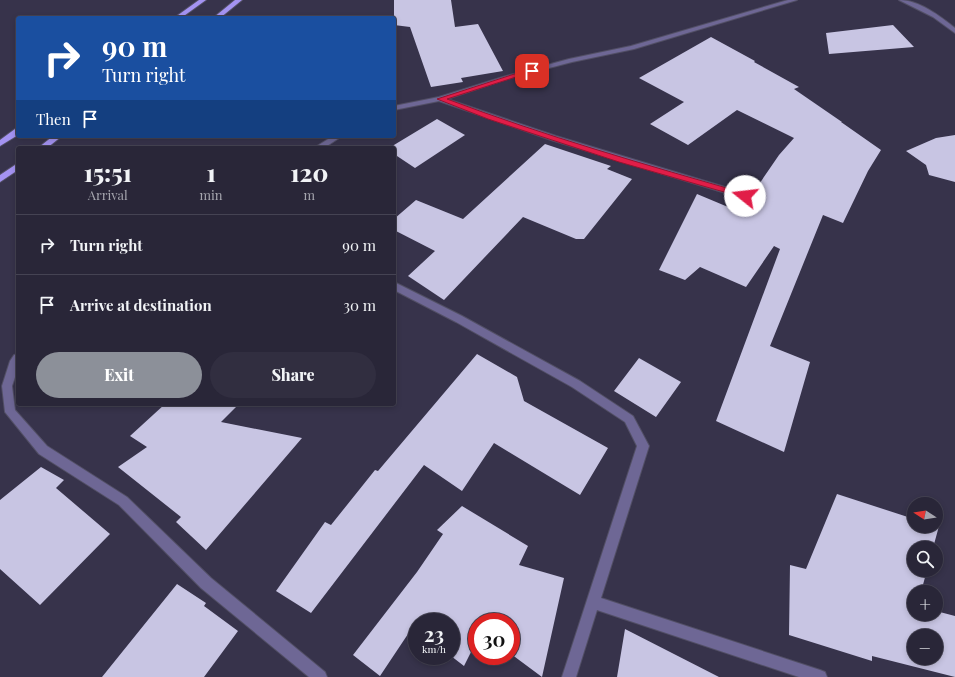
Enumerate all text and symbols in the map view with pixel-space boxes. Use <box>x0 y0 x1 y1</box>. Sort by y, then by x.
text: 90 m <box>102 27 167 64</box>
icon: right <box>36 32 88 84</box>
pin <box>515 54 549 88</box>
icon: arrive <box>521 60 543 82</box>
text: Turn right <box>102 63 185 87</box>
icon: arrive <box>79 108 101 130</box>
text: Then <box>36 109 71 129</box>
text: 15:51 <box>84 156 132 188</box>
text: 1 <box>206 156 216 188</box>
text: 120 <box>290 156 328 188</box>
position arrow <box>724 175 766 217</box>
text: Arrival <box>88 186 128 203</box>
text: min <box>200 186 223 203</box>
text: m <box>304 186 315 203</box>
icon: right <box>36 234 58 256</box>
text: Turn right <box>70 235 143 255</box>
text: 90 m <box>342 235 376 255</box>
icon: arrive <box>36 294 58 316</box>
text: Arrive at destination <box>70 295 212 315</box>
text: 30 m <box>343 295 376 315</box>
button: Exit <box>36 352 202 398</box>
button: Share <box>210 352 376 398</box>
north arrow <box>907 497 943 533</box>
map controls <box>907 497 943 665</box>
button: search <box>907 541 943 577</box>
button: + <box>907 585 943 621</box>
speed limit sign: 30 <box>468 613 520 665</box>
text: 23 <box>424 620 444 647</box>
button: − <box>907 629 943 665</box>
text: km/h <box>422 642 446 656</box>

